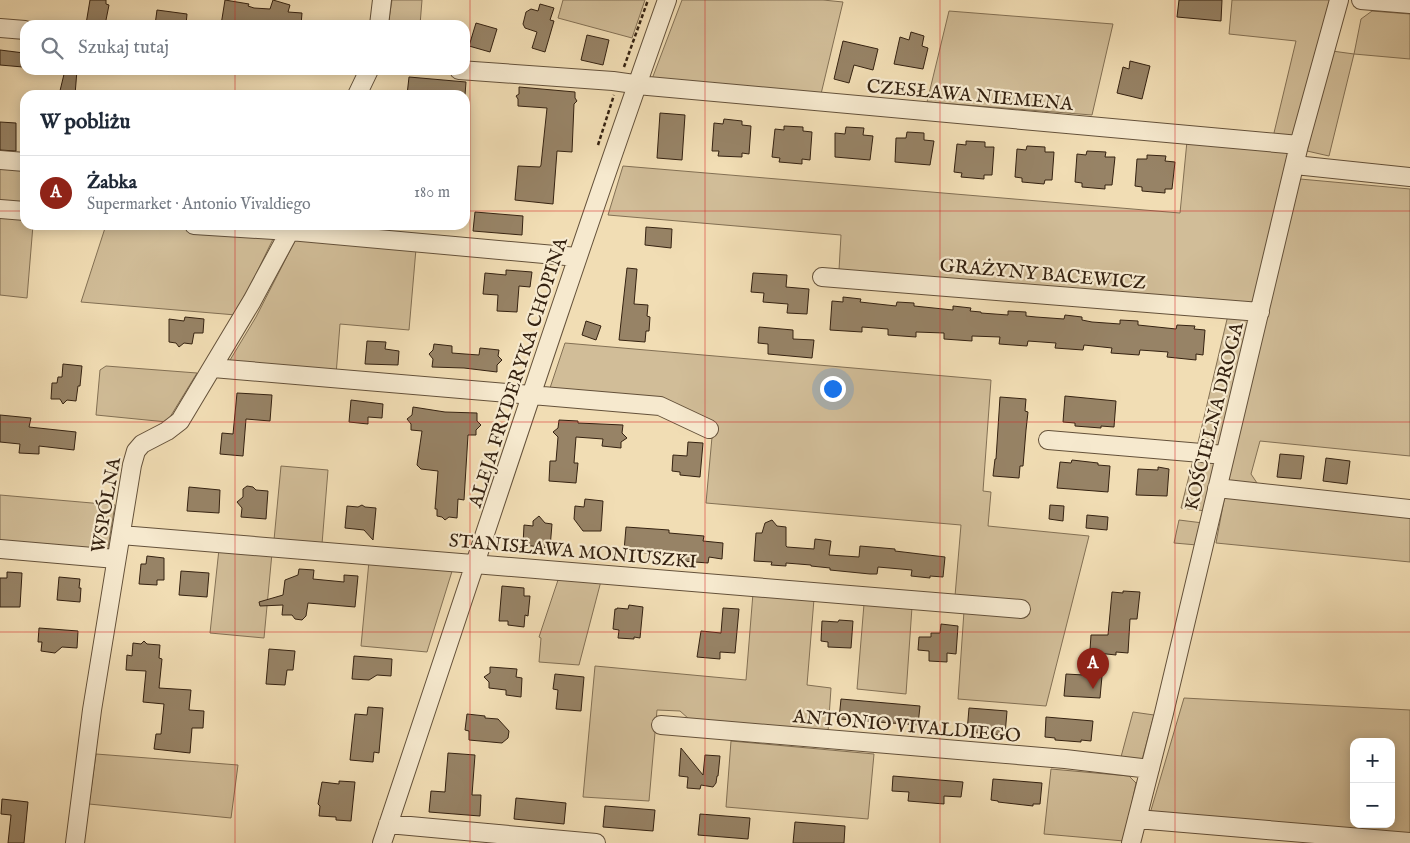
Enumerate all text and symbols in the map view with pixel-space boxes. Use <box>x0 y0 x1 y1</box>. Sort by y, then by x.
search box <box>20 20 470 75</box>
icon: search <box>38 34 66 62</box>
text: Szukaj tutaj <box>78 36 169 60</box>
street label: CZESŁAWA NIEMENA <box>866 75 1075 117</box>
text: W pobliżu <box>40 109 130 136</box>
text: Żabka <box>87 171 137 195</box>
text: A <box>51 183 61 203</box>
text: 180 m <box>414 183 450 203</box>
text: Supermarket · Antonio Vivaldiego <box>87 195 311 215</box>
street label: ALEJA FRYDERYKA CHOPINA <box>464 233 574 512</box>
street label: GRAŻYNY BACEWICZ <box>939 254 1147 296</box>
street label: KOŚCIELNA DROGA <box>1179 319 1250 513</box>
your location <box>820 376 846 402</box>
street label: WSPÓLNA <box>86 454 127 555</box>
street label: STANISŁAWA MONIUSZKI <box>448 529 698 575</box>
pin: A <box>1077 648 1109 689</box>
street label: ANTONIO VIVALDIEGO <box>791 705 1022 749</box>
map controls <box>1350 738 1395 828</box>
button: + <box>1350 738 1395 783</box>
button: − <box>1350 783 1395 828</box>

